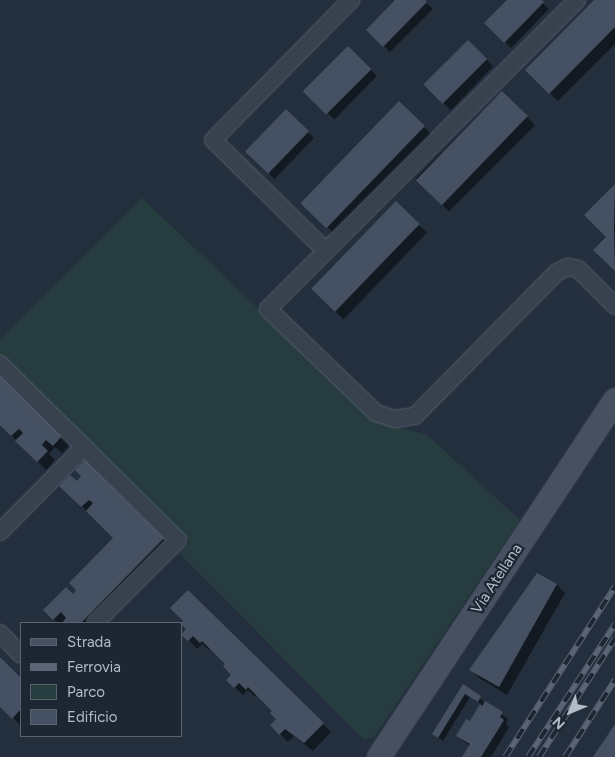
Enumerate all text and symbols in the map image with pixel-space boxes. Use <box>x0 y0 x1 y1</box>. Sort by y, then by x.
street label: Via Atellana <box>468 541 526 617</box>
legend <box>20 622 182 737</box>
text: Strada <box>67 633 111 651</box>
text: Ferrovia <box>67 658 121 676</box>
text: Parco <box>67 683 105 701</box>
north arrow <box>545 687 595 737</box>
text: Edificio <box>67 708 117 726</box>
text: N <box>549 713 569 733</box>

